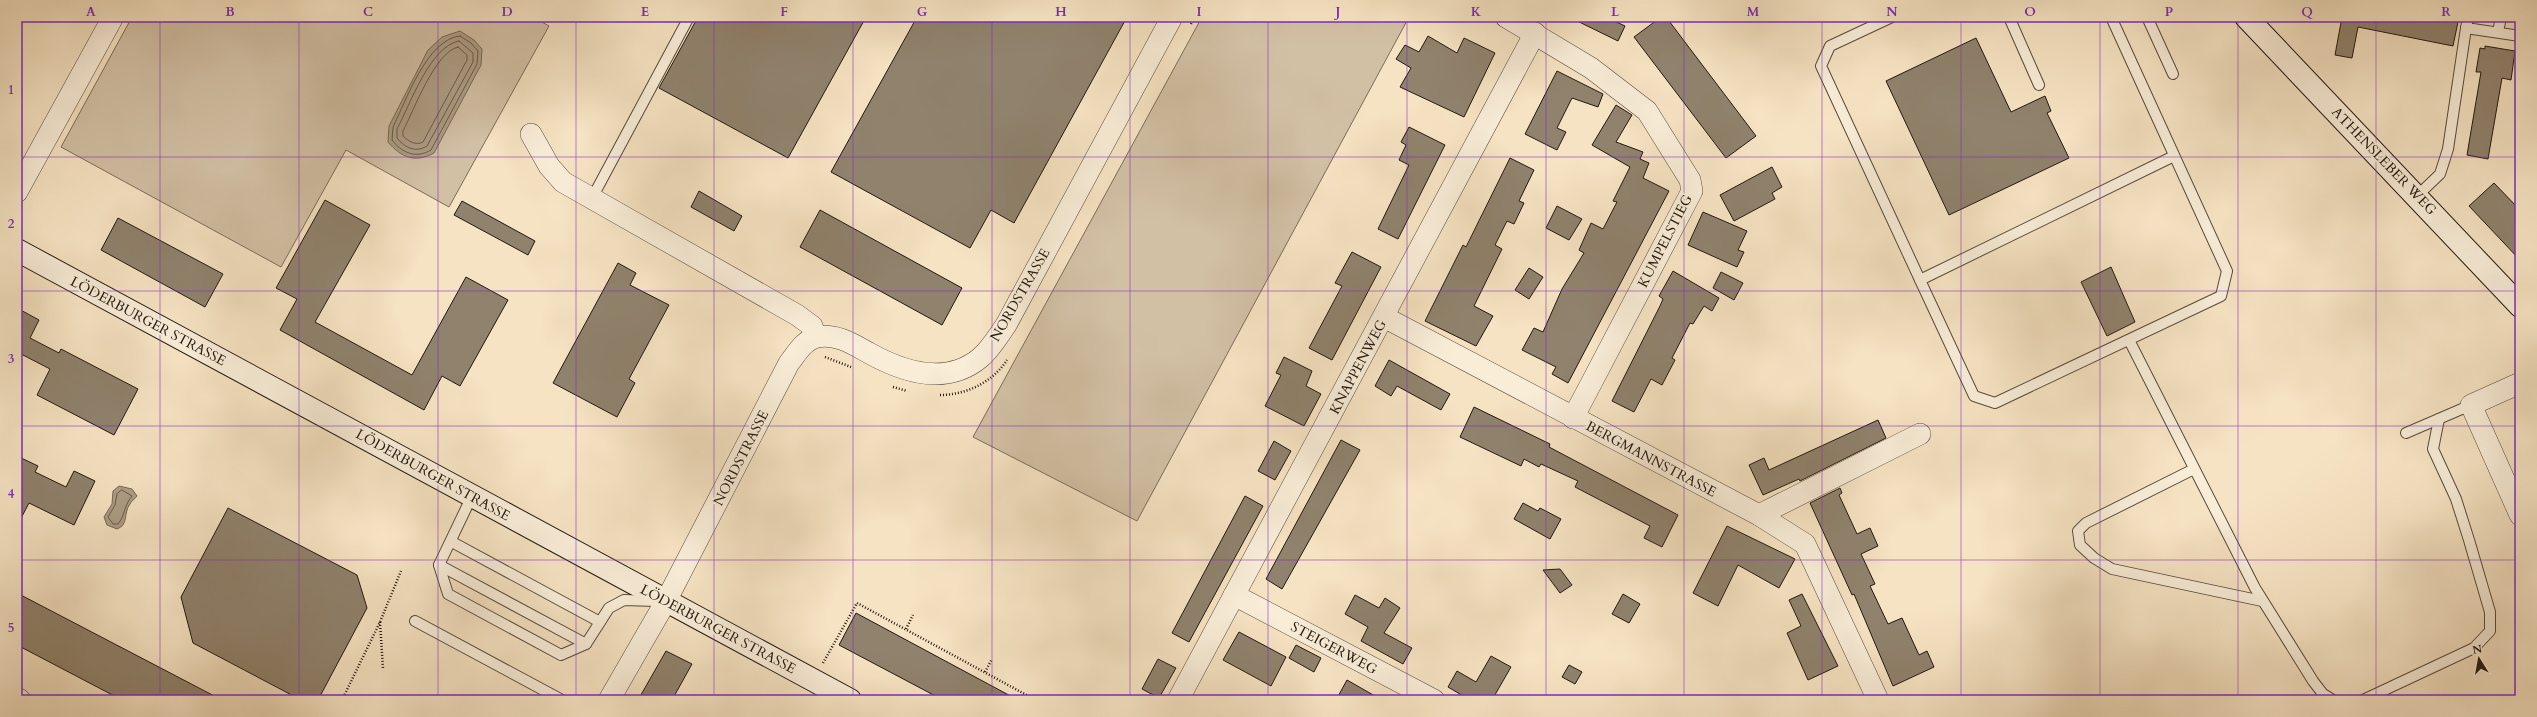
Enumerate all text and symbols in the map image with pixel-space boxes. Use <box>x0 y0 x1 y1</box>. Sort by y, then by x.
text: A <box>86 3 96 21</box>
text: B <box>225 3 235 21</box>
text: C <box>363 3 373 21</box>
text: D <box>501 3 513 21</box>
text: E <box>641 3 649 21</box>
text: F <box>780 3 788 21</box>
text: G <box>917 3 928 21</box>
text: H <box>1055 3 1067 21</box>
text: I <box>1196 3 1202 21</box>
text: J <box>1334 3 1341 21</box>
text: K <box>1471 3 1482 21</box>
text: L <box>1611 3 1620 21</box>
text: M <box>1747 3 1760 21</box>
text: N <box>1886 3 1898 21</box>
text: O <box>2024 3 2036 21</box>
text: P <box>2165 3 2173 21</box>
text: Q <box>2301 3 2313 21</box>
text: R <box>2441 3 2451 21</box>
text: 1 <box>8 81 14 99</box>
street label: ATHENSLEBER WEG <box>2327 103 2441 219</box>
street label: KUMPELSTIEG <box>1633 191 1697 291</box>
text: 2 <box>8 215 15 233</box>
street label: NORDSTRASSE <box>986 245 1055 345</box>
street label: LÖDERBURGER STRASSE <box>67 272 229 370</box>
street label: KNAPPENWEG <box>1325 316 1391 418</box>
text: 3 <box>8 350 15 368</box>
street label: NORDSTRASSE <box>709 407 773 509</box>
street label: BERGMANNSTRASSE <box>1582 416 1720 502</box>
street label: LÖDERBURGER STRASSE <box>352 425 514 526</box>
text: 4 <box>8 485 15 503</box>
street label: LÖDERBURGER STRASSE <box>637 580 799 678</box>
street label: STEIGERWEG <box>1287 617 1381 679</box>
text: 5 <box>8 619 14 637</box>
north arrow <box>2459 639 2499 679</box>
text: N <box>2471 641 2484 658</box>

